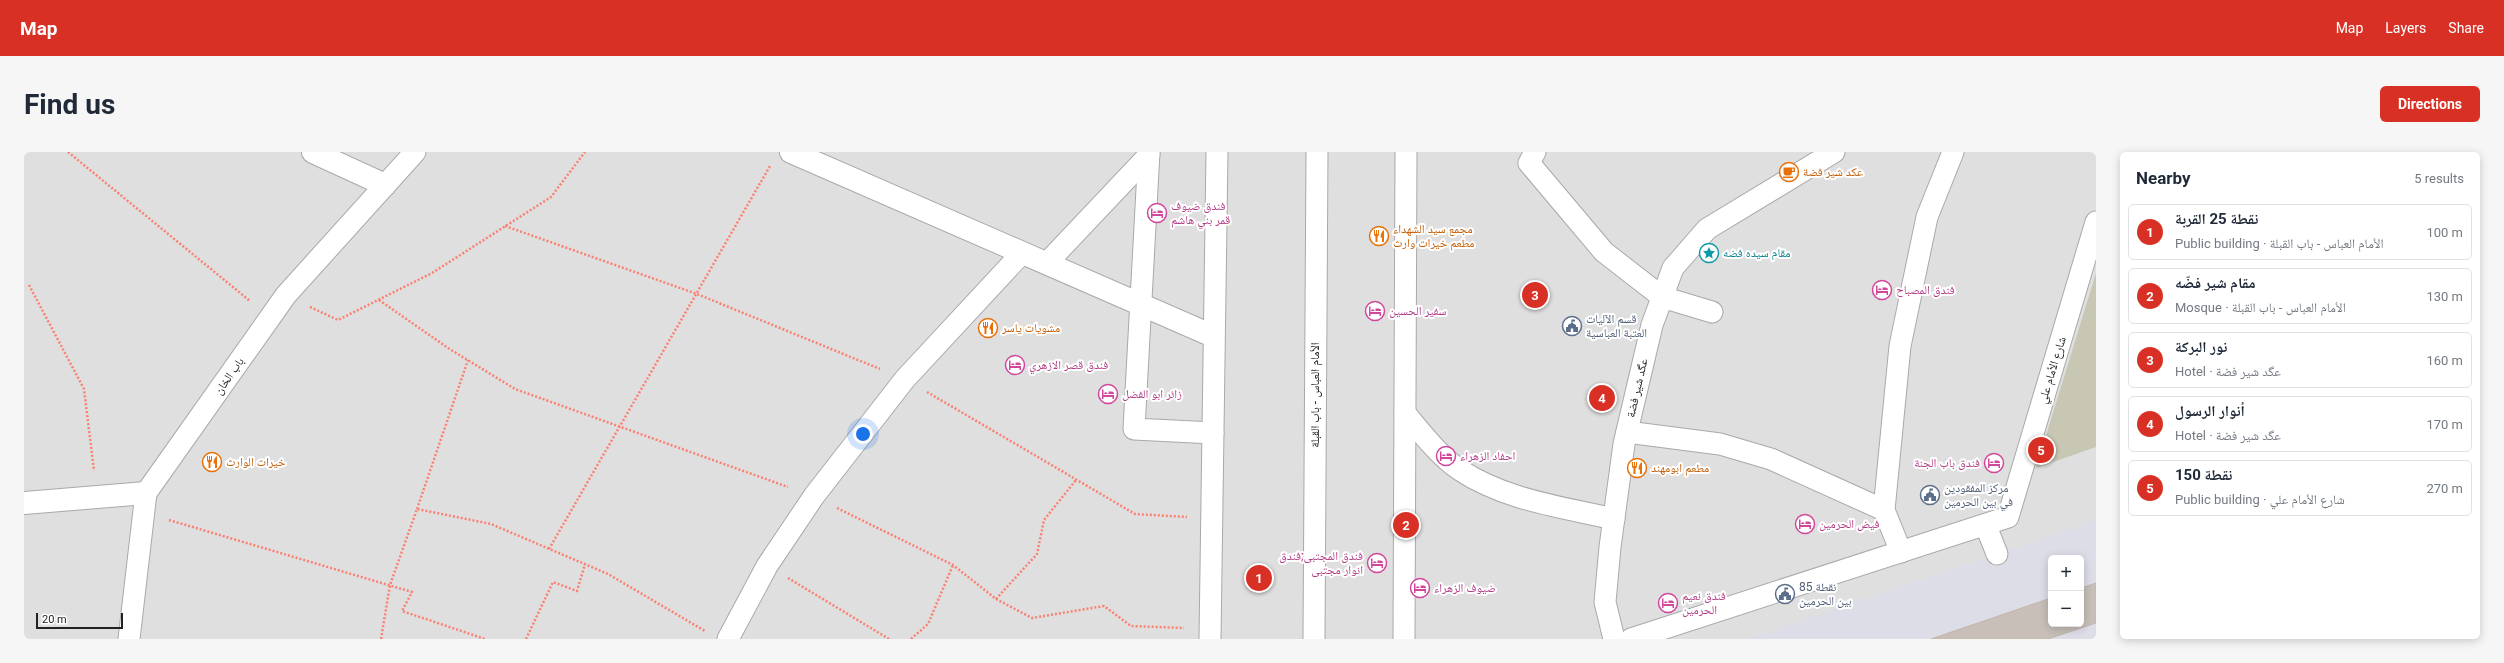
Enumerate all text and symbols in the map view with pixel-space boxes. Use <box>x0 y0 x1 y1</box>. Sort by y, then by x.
text: Map <box>20 17 58 40</box>
text: Map <box>2336 20 2363 36</box>
text: Layers <box>2385 20 2426 36</box>
text: Share <box>2448 20 2484 36</box>
button: Directions <box>2380 86 2480 122</box>
text: Find us <box>24 88 115 121</box>
cafe icon: عكد شير فضة <box>1778 161 1800 183</box>
place label: عكد شير فضة <box>1803 165 1863 179</box>
text: Nearby <box>2136 168 2191 188</box>
text: 5 results <box>2414 171 2464 186</box>
place label: فندق ضيوف قمر بني هاشم <box>1171 199 1230 230</box>
hotel icon: فندق ضيوف قمر بني هاشم <box>1146 202 1168 224</box>
text: نقطة 25 القربة <box>2175 210 2258 228</box>
place label: مجمع سيد الشهداء مطعم خيرات وارث <box>1393 222 1475 251</box>
restaurant icon: مجمع سيد الشهداء مطعم خيرات وارث <box>1368 225 1390 247</box>
text: 1 <box>2146 225 2154 240</box>
text: 100 m <box>2426 225 2463 240</box>
text: Public building · الأمام العباس - باب القبلة <box>2175 236 2384 251</box>
place icon: مقام سيده فضه <box>1698 242 1720 264</box>
place label: مقام سيده فضه <box>1723 246 1791 261</box>
text: مقام شير فضّه <box>2175 274 2256 292</box>
hotel icon: فندق المصباح <box>1871 279 1893 301</box>
pin: 3 <box>1522 280 1548 310</box>
place label: فندق المصباح <box>1896 283 1955 297</box>
text: 2 <box>2146 289 2154 304</box>
text: 130 m <box>2426 289 2463 304</box>
hotel icon: سفير الحسين <box>1364 300 1386 322</box>
text: Mosque · الأمام العباس - باب القبلة <box>2175 300 2346 315</box>
place label: سفير الحسين <box>1389 304 1446 318</box>
place label: قسم الآليات العتبة العباسية <box>1586 312 1647 340</box>
public building icon: قسم الآليات العتبة العباسية <box>1561 315 1583 337</box>
restaurant icon: مشويات ياسر <box>977 317 999 339</box>
place label: مشويات ياسر <box>1001 321 1060 335</box>
street label: شارع الأمام علي <box>2035 335 2072 406</box>
text: نور البركة <box>2175 338 2227 356</box>
street label: الأمام العباس - باب القبلة <box>1308 342 1323 448</box>
text: 3 <box>2146 353 2154 368</box>
text: 160 m <box>2426 353 2463 368</box>
hotel icon: فندق قصر الازهري <box>1004 354 1026 376</box>
street label: باب الخان <box>211 355 247 397</box>
street label: عگد شير فضة <box>1623 357 1651 419</box>
place label: فندق قصر الازهري <box>1029 358 1108 375</box>
text: Hotel · عگد شير فضة <box>2175 364 2281 379</box>
hotel icon: زائر ابو الفضل <box>1097 383 1119 405</box>
pin: 4 <box>1589 383 1615 413</box>
place label: زائر ابو الفضل <box>1122 387 1182 401</box>
text: أنوار الرسول <box>2175 402 2245 420</box>
text: 4 <box>2146 417 2154 432</box>
text: 170 m <box>2426 417 2463 432</box>
your location <box>853 424 873 444</box>
text: Hotel · عگد شير فضة <box>2175 428 2281 443</box>
pin: 5 <box>2028 435 2054 465</box>
hotel icon: احفاد الزهراء <box>1435 445 1457 467</box>
place label: احفاد الزهراء <box>1460 449 1516 463</box>
restaurant icon: خيرات الوارث <box>201 451 223 473</box>
hotel icon: فندق باب الجنة <box>1983 452 2005 474</box>
place label: خيرات الوارث <box>226 455 286 469</box>
place label: فندق باب الجنة <box>1914 456 1980 470</box>
restaurant icon: مطعم ابومهند <box>1626 457 1648 479</box>
place label: مطعم ابومهند <box>1651 461 1709 476</box>
text: نقطة 150 <box>2175 466 2232 484</box>
place label: مركز المفقودين في بين الحرمين <box>1944 481 2013 512</box>
text: 5 <box>2146 481 2154 496</box>
text: 270 m <box>2426 481 2463 496</box>
public building icon: مركز المفقودين في بين الحرمين <box>1919 484 1941 506</box>
text: Public building · شارع الأمام علي <box>2175 492 2345 507</box>
pin: 2 <box>1393 510 1419 540</box>
hotel icon: فيض الحرمين <box>1794 513 1816 535</box>
place label: فيض الحرمين <box>1819 517 1880 531</box>
place label: فندق المجتبى;فندق انوار مجتبى <box>1279 549 1363 577</box>
hotel icon: فندق المجتبى;فندق انوار مجتبى <box>1366 552 1388 574</box>
map controls <box>2048 555 2084 627</box>
button: + <box>2048 555 2084 591</box>
pin: 1 <box>1246 563 1272 593</box>
hotel icon: ضيوف الزهراء <box>1409 577 1431 599</box>
place label: نقطة 85 بين الحرمين <box>1799 580 1852 608</box>
place label: ضيوف الزهراء <box>1434 581 1496 595</box>
public building icon: نقطة 85 بين الحرمين <box>1774 583 1796 605</box>
place label: فندق نعيم الحرمين <box>1682 589 1726 617</box>
button: − <box>2048 591 2084 627</box>
hotel icon: فندق نعيم الحرمين <box>1657 592 1679 614</box>
scale bar <box>36 611 123 630</box>
text: 20 m <box>42 613 67 626</box>

